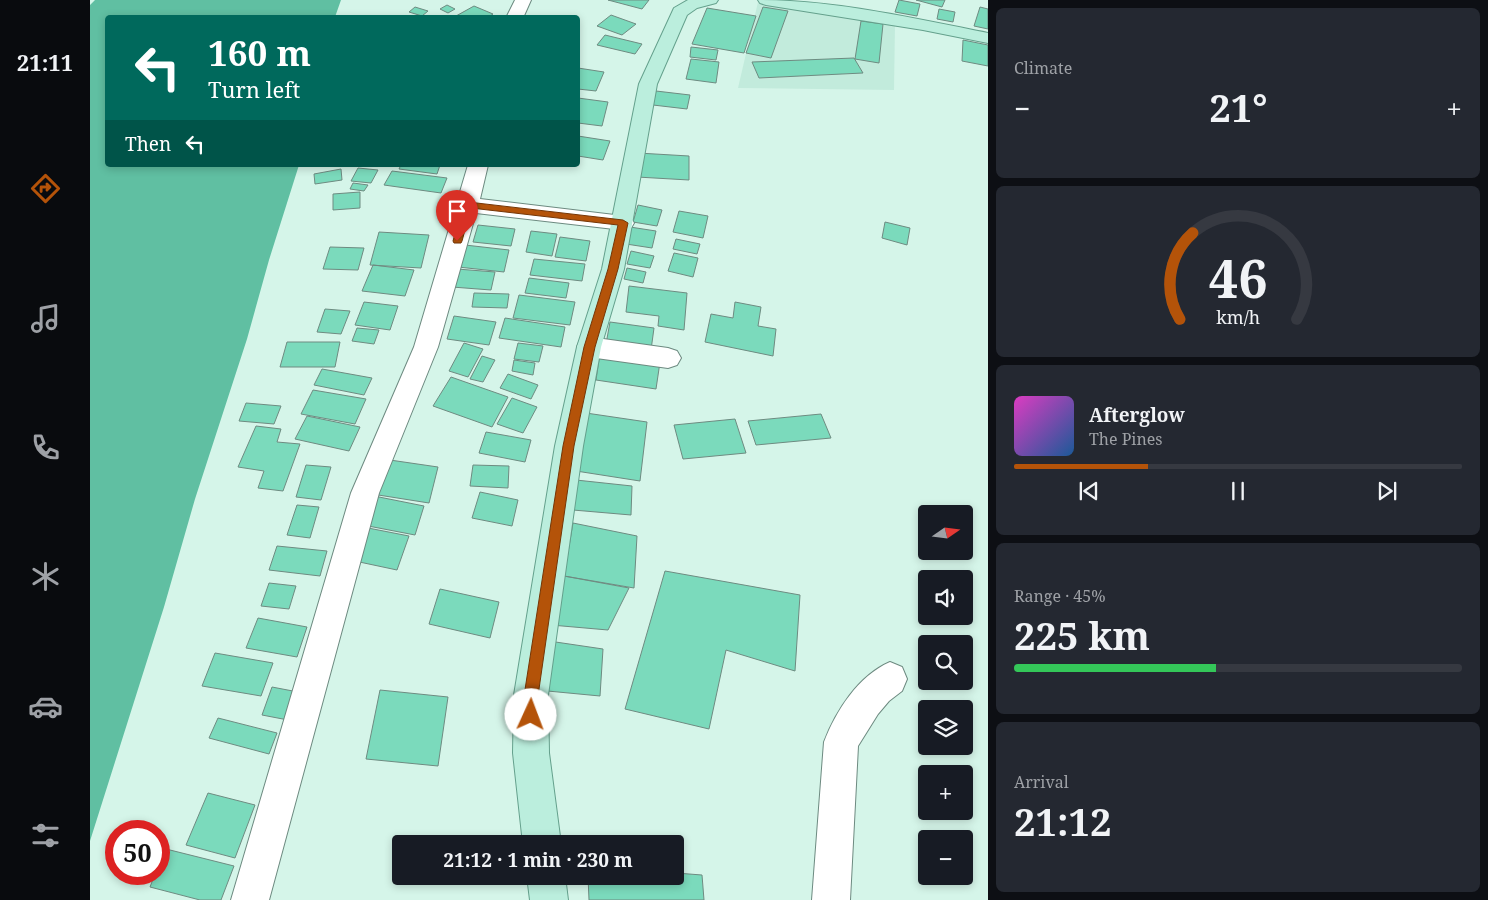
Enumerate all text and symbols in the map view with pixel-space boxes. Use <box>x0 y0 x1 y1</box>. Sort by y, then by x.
text: 160 m <box>208 29 311 76</box>
icon: left <box>125 35 190 100</box>
text: 21:11 <box>17 47 73 77</box>
text: Climate <box>1014 57 1072 79</box>
text: Turn left <box>208 74 300 104</box>
text: 21° <box>1209 81 1267 133</box>
text: − <box>1014 89 1030 127</box>
text: + <box>1446 89 1462 127</box>
icon: left <box>181 130 209 158</box>
text: Then <box>125 131 171 157</box>
icon: directions <box>28 171 63 206</box>
pin <box>436 190 478 241</box>
icon: arrive <box>443 197 471 225</box>
text: 46 <box>1209 242 1267 313</box>
icon: music <box>28 301 63 336</box>
text: km/h <box>1216 305 1260 329</box>
text: Afterglow <box>1089 402 1185 428</box>
text: The Pines <box>1089 428 1163 450</box>
icon: phone <box>28 430 63 465</box>
icon: previous <box>1075 477 1103 505</box>
icon: pause <box>1224 477 1252 505</box>
icon: next <box>1373 477 1401 505</box>
north arrow <box>918 505 972 560</box>
map controls <box>918 505 973 885</box>
icon: climate <box>28 559 63 594</box>
button: sound <box>918 570 973 625</box>
text: Range · 45% <box>1014 585 1106 607</box>
text: 225 km <box>1014 609 1150 661</box>
button: search <box>918 635 973 690</box>
position arrow <box>504 688 556 740</box>
icon: car <box>28 689 63 724</box>
button: layers <box>918 700 973 755</box>
button: + <box>918 765 973 820</box>
text: Arrival <box>1014 771 1069 793</box>
text: 21:12 <box>1014 795 1111 847</box>
icon: filters <box>28 818 63 853</box>
speed limit sign: 50 <box>105 820 170 885</box>
button: − <box>918 830 973 885</box>
text: 21:12 · 1 min · 230 m <box>443 847 633 873</box>

